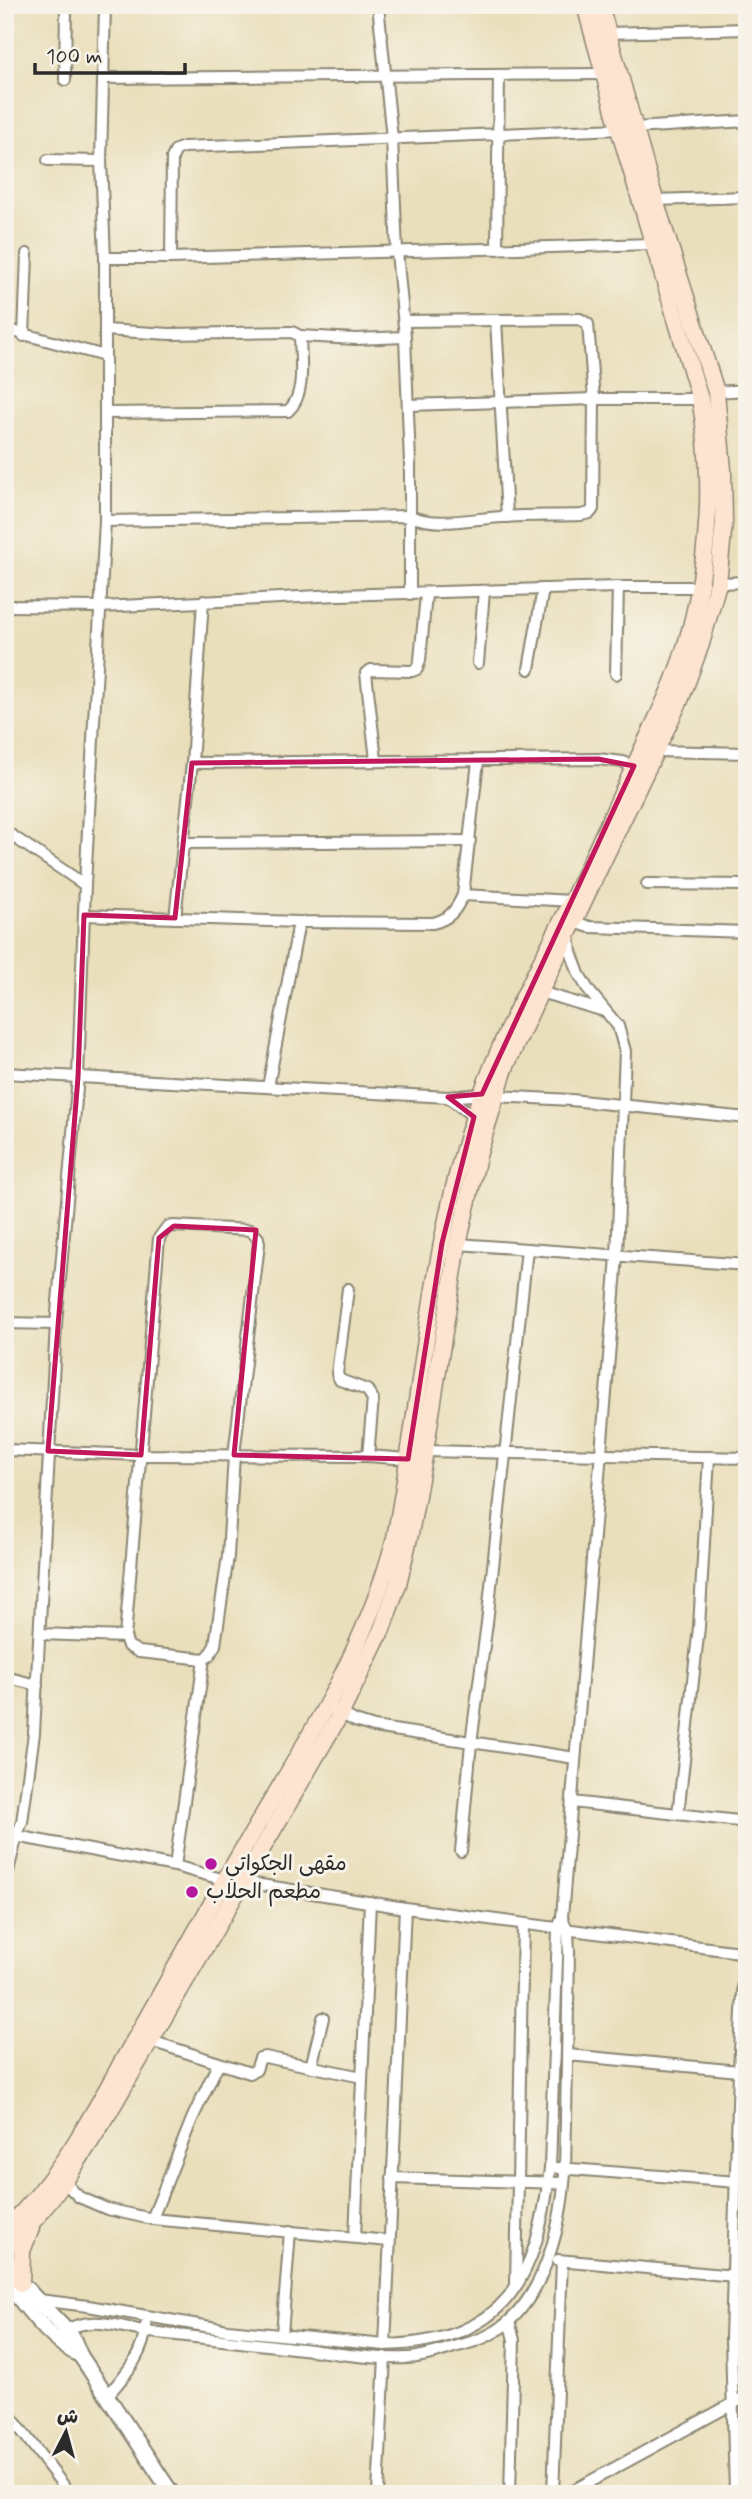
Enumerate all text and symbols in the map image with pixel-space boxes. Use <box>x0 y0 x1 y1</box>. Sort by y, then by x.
scale bar <box>35 32 186 76</box>
text: 100 m <box>46 43 102 71</box>
place label: مقهى الجكواتي <box>225 1850 347 1882</box>
marker: مقهى الجكواتي <box>203 1856 219 1872</box>
place label: مطعم الحلاب <box>206 1878 321 1907</box>
marker: مطعم الحلاب <box>184 1884 200 1900</box>
north arrow <box>32 2398 102 2468</box>
text: ش <box>56 2403 79 2430</box>

